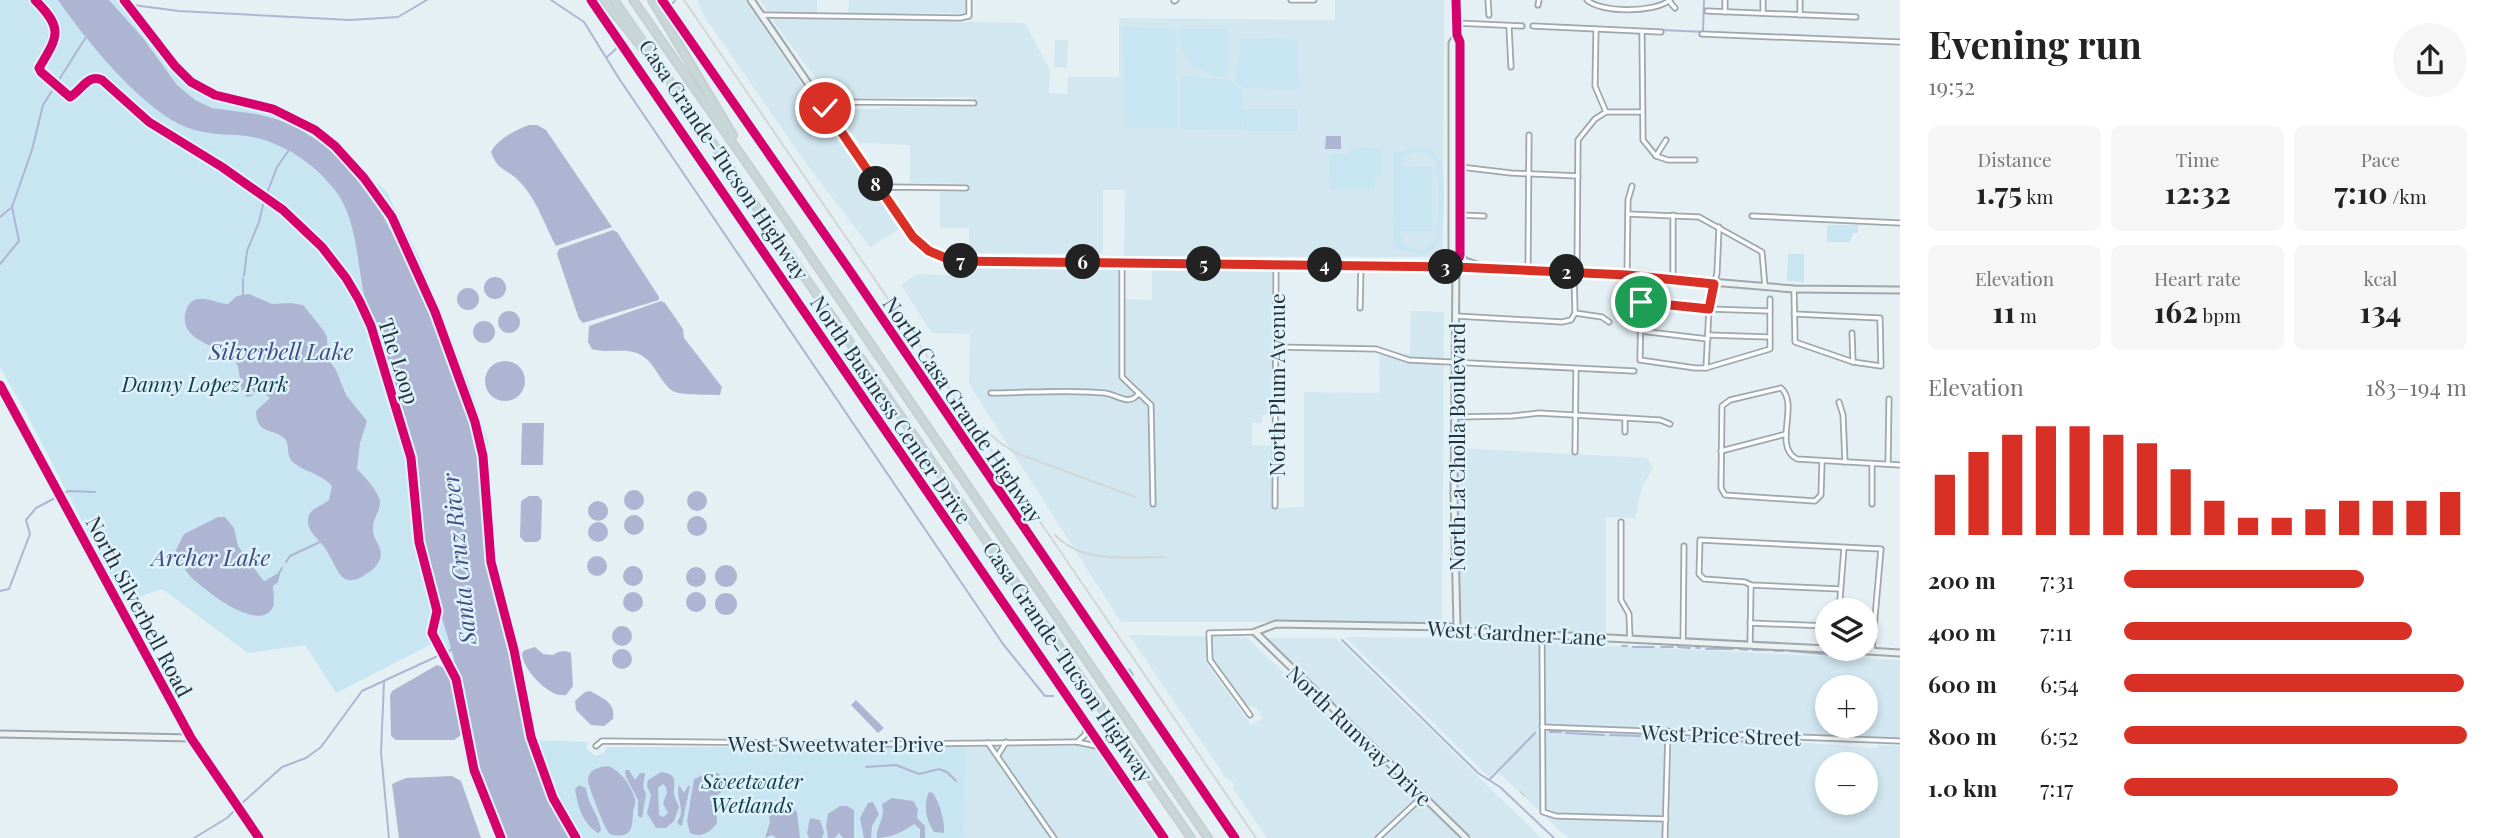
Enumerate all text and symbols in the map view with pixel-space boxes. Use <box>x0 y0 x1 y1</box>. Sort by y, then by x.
text: Evening run <box>1928 18 2142 69</box>
button: share <box>2393 23 2467 97</box>
street label: Casa Grande-Tucson Highway <box>634 33 817 285</box>
text: 19:52 <box>1928 70 1975 101</box>
pin <box>795 78 855 138</box>
icon: check <box>806 89 844 127</box>
text: Distance <box>1977 146 2052 172</box>
text: Time <box>2176 146 2219 172</box>
text: Pace <box>2361 146 2400 172</box>
pin: 8 <box>858 166 894 202</box>
text: 8 <box>870 170 881 196</box>
text: 1.75 <box>1976 172 2022 212</box>
text: 12:32 <box>2164 172 2231 212</box>
text: 7:10 <box>2334 172 2388 212</box>
text: km <box>2022 183 2053 209</box>
text: /km <box>2388 183 2427 209</box>
pin: 7 <box>944 244 978 278</box>
pin: 6 <box>1066 244 1100 280</box>
pin: 5 <box>1186 246 1222 282</box>
text: 7 <box>956 247 965 273</box>
pin: 4 <box>1308 247 1342 282</box>
text: 6 <box>1077 248 1088 274</box>
text: 5 <box>1199 250 1208 276</box>
pin: 3 <box>1428 250 1464 284</box>
text: 4 <box>1319 251 1330 277</box>
text: 3 <box>1441 253 1450 279</box>
pin: 2 <box>1550 254 1584 290</box>
text: 2 <box>1562 258 1571 284</box>
text: Elevation <box>1975 265 2054 291</box>
text: Heart rate <box>2154 265 2241 291</box>
text: kcal <box>2363 265 2398 291</box>
pin <box>1611 272 1671 332</box>
icon: arrive <box>1622 283 1660 321</box>
street label: North Business Center Drive <box>805 289 979 529</box>
street label: North Casa Grande Highway <box>878 290 1051 528</box>
text: 11 <box>1992 291 2015 331</box>
text: 162 <box>2154 291 2198 331</box>
text: 134 <box>2360 291 2401 331</box>
street label: North Plum Avenue <box>1262 293 1290 477</box>
text: m <box>2015 302 2037 328</box>
text: bpm <box>2198 302 2241 328</box>
street label: The Loop <box>373 315 427 407</box>
street label: North La Cholla Boulevard <box>1442 323 1470 571</box>
water label: Silverbell Lake <box>208 335 353 366</box>
park label: Danny Lopez Park <box>121 369 289 397</box>
text: Elevation <box>1928 371 2024 402</box>
text: 183–194 m <box>2366 371 2467 402</box>
water label: Santa Cruz River <box>433 471 483 647</box>
street label: North Silverbell Road <box>80 511 200 701</box>
street label: Casa Grande-Tucson Highway <box>978 535 1161 787</box>
water label: Archer Lake <box>150 541 271 572</box>
text: 200 m <box>1928 564 1996 595</box>
text: 7:31 <box>2040 564 2074 595</box>
map controls <box>1815 598 1878 815</box>
button: layers <box>1815 598 1878 661</box>
street label: West Gardner Lane <box>1426 613 1607 651</box>
text: 400 m <box>1928 616 1996 647</box>
text: 7:11 <box>2040 616 2072 647</box>
street label: North Runway Drive <box>1281 658 1439 812</box>
text: 600 m <box>1928 668 1997 699</box>
text: 6:54 <box>2040 668 2079 699</box>
button: + <box>1815 675 1878 738</box>
street label: West Price Street <box>1640 717 1802 751</box>
text: 800 m <box>1928 720 1997 751</box>
text: 6:52 <box>2040 720 2079 751</box>
street label: West Sweetwater Drive <box>727 729 944 757</box>
button: − <box>1815 752 1878 815</box>
park label: Sweetwater Wetlands <box>700 766 804 818</box>
text: 1.0 km <box>1928 772 1997 803</box>
text: 7:17 <box>2040 772 2073 803</box>

